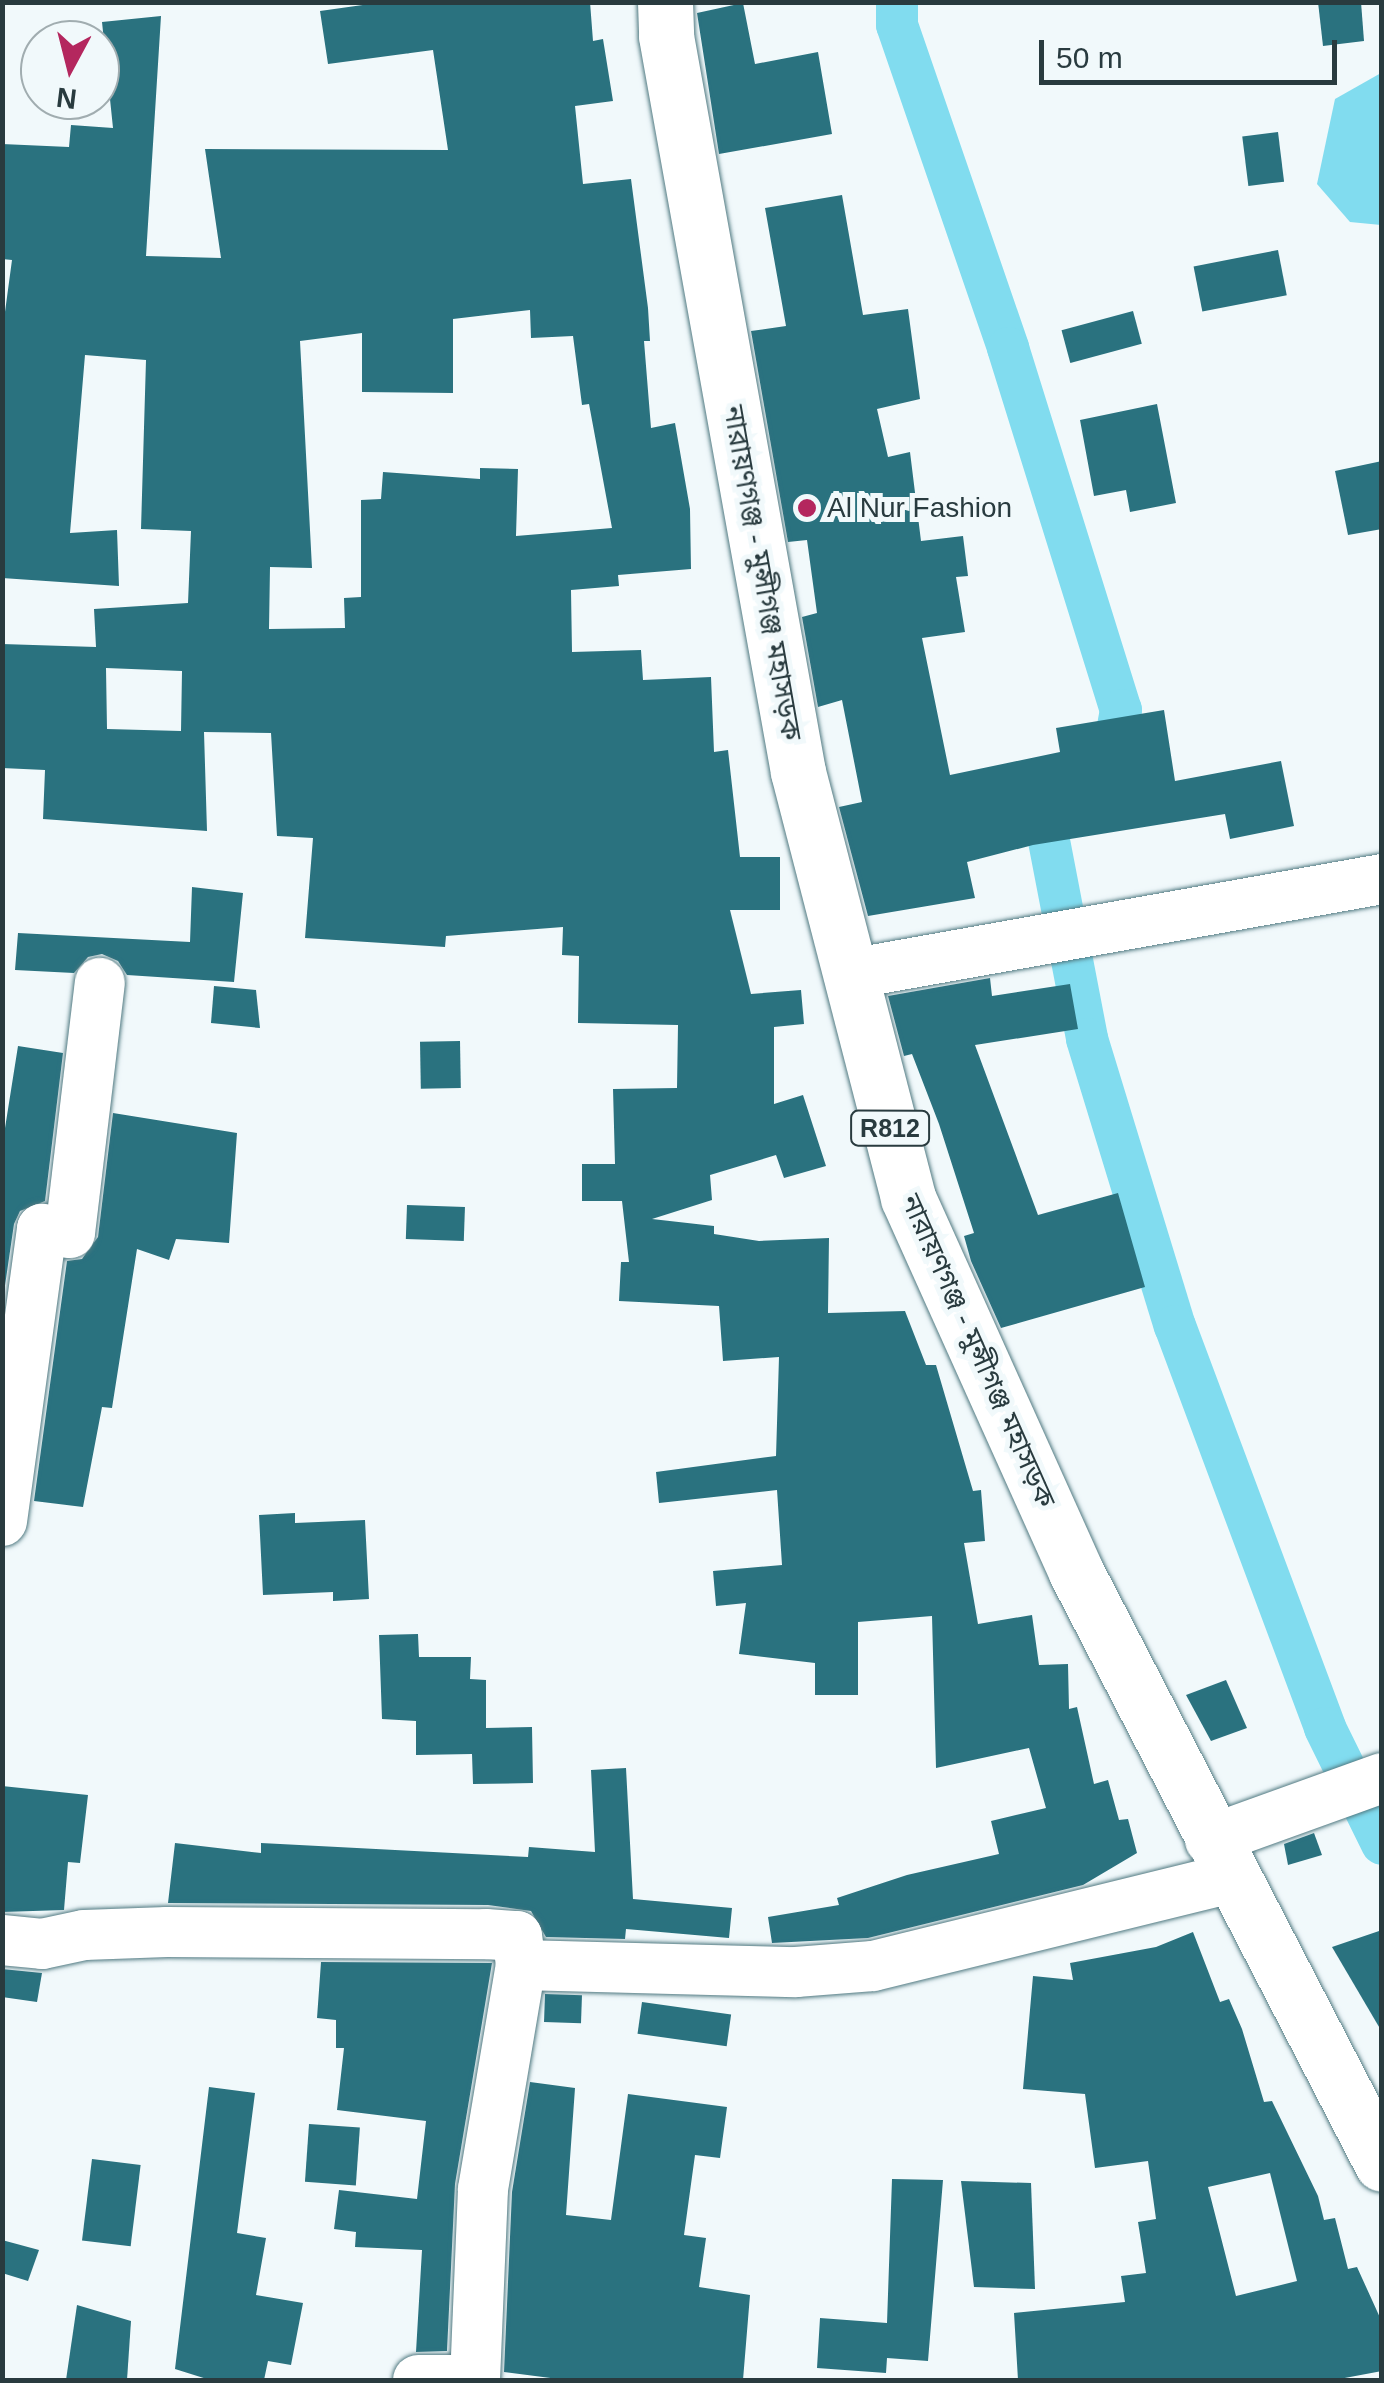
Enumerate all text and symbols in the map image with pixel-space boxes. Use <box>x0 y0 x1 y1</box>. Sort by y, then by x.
north arrow <box>20 20 120 120</box>
scale bar <box>1044 20 1342 82</box>
text: 50 m <box>1056 41 1123 74</box>
text: N <box>55 82 78 115</box>
street label: নারায়ণগঞ্জ - মুন্সীগঞ্জ মহাসড়ক <box>716 403 808 743</box>
place label: Al Nur Fashion <box>827 491 1012 525</box>
marker: Al Nur Fashion <box>796 497 818 519</box>
road number: R812 <box>850 1108 930 1148</box>
street label: নারায়ণগঞ্জ - মুন্সীগঞ্জ মহাসড়ক <box>894 1189 1062 1513</box>

